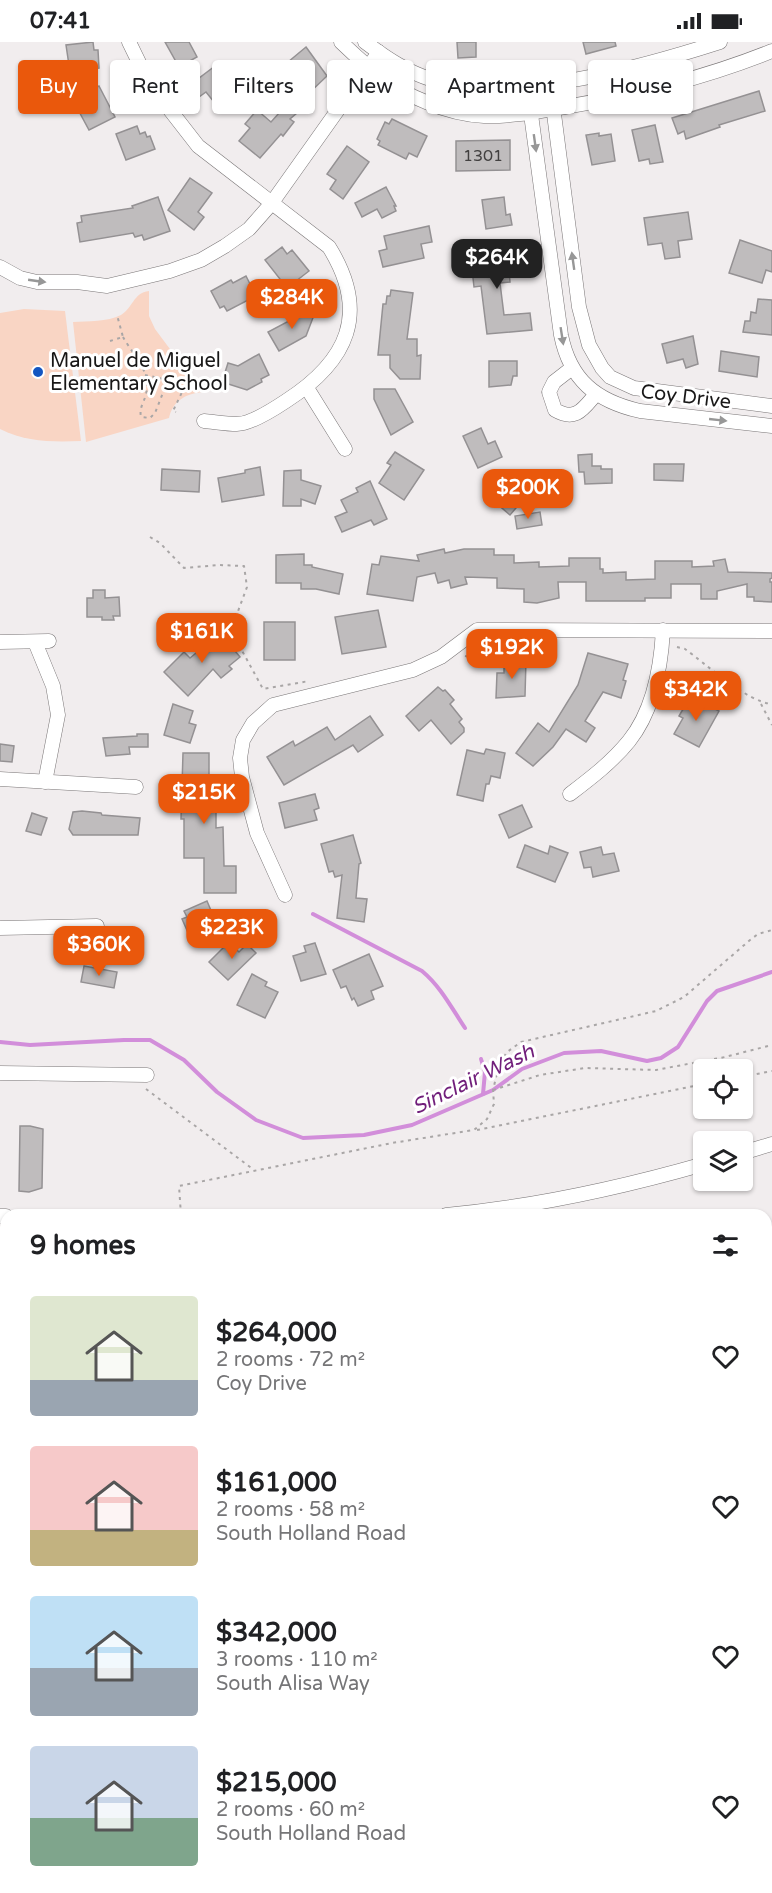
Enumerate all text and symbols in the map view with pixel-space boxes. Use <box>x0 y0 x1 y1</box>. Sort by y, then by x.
text: 07:41 <box>30 8 91 34</box>
chip: Buy <box>18 60 98 114</box>
chip: Rent <box>110 60 200 114</box>
chip: Filters <box>212 60 315 114</box>
chip: New <box>327 60 414 114</box>
chip: Apartment <box>426 60 576 114</box>
chip: House <box>588 60 693 114</box>
one-way arrow <box>530 134 539 153</box>
house number: 1301 <box>463 146 503 166</box>
pin: $264K <box>455 239 539 290</box>
text: $264K <box>465 246 529 270</box>
one-way arrow <box>568 252 577 271</box>
one-way arrow <box>28 276 47 285</box>
pin: $284K <box>250 279 334 330</box>
text: $284K <box>260 286 324 310</box>
one-way arrow <box>558 327 567 346</box>
place label: Manuel de Miguel Elementary School <box>50 349 228 396</box>
marker: Manuel de Miguel Elementary School <box>31 365 45 379</box>
street label: Coy Drive <box>639 380 732 414</box>
one-way arrow <box>709 415 728 425</box>
pin: $200K <box>486 469 570 520</box>
text: $200K <box>496 476 560 500</box>
pin: $161K <box>160 613 244 664</box>
text: $161K <box>170 620 234 644</box>
pin: $192K <box>470 629 554 680</box>
text: $192K <box>480 636 544 660</box>
pin: $342K <box>654 671 738 722</box>
text: $342K <box>664 678 728 702</box>
pin: $215K <box>162 774 246 825</box>
text: $215K <box>172 781 236 805</box>
pin: $223K <box>190 909 274 960</box>
text: $223K <box>200 916 264 940</box>
pin: $360K <box>57 926 141 977</box>
text: $360K <box>67 933 131 957</box>
water label: Sinclair Wash <box>408 1039 539 1120</box>
map controls <box>693 1059 753 1191</box>
button: locate <box>693 1059 753 1119</box>
button: layers <box>693 1131 753 1191</box>
icon: filters <box>709 1229 742 1262</box>
text: 9 homes <box>30 1230 136 1261</box>
text: $264,000 <box>216 1317 337 1348</box>
icon: home <box>78 1320 150 1392</box>
icon: heart <box>709 1340 742 1373</box>
text: 2 rooms · 72 m² <box>216 1348 365 1372</box>
text: Coy Drive <box>216 1372 307 1396</box>
text: $161,000 <box>216 1467 337 1498</box>
icon: home <box>78 1470 150 1542</box>
icon: heart <box>709 1490 742 1523</box>
text: 2 rooms · 58 m² <box>216 1498 365 1522</box>
text: South Holland Road <box>216 1522 406 1546</box>
text: $342,000 <box>216 1617 337 1648</box>
icon: home <box>78 1620 150 1692</box>
icon: heart <box>709 1640 742 1673</box>
text: 3 rooms · 110 m² <box>216 1648 378 1672</box>
text: South Alisa Way <box>216 1672 370 1696</box>
text: $215,000 <box>216 1767 336 1798</box>
icon: home <box>78 1770 150 1842</box>
icon: heart <box>709 1790 742 1823</box>
text: 2 rooms · 60 m² <box>216 1798 365 1822</box>
text: South Holland Road <box>216 1822 406 1846</box>

